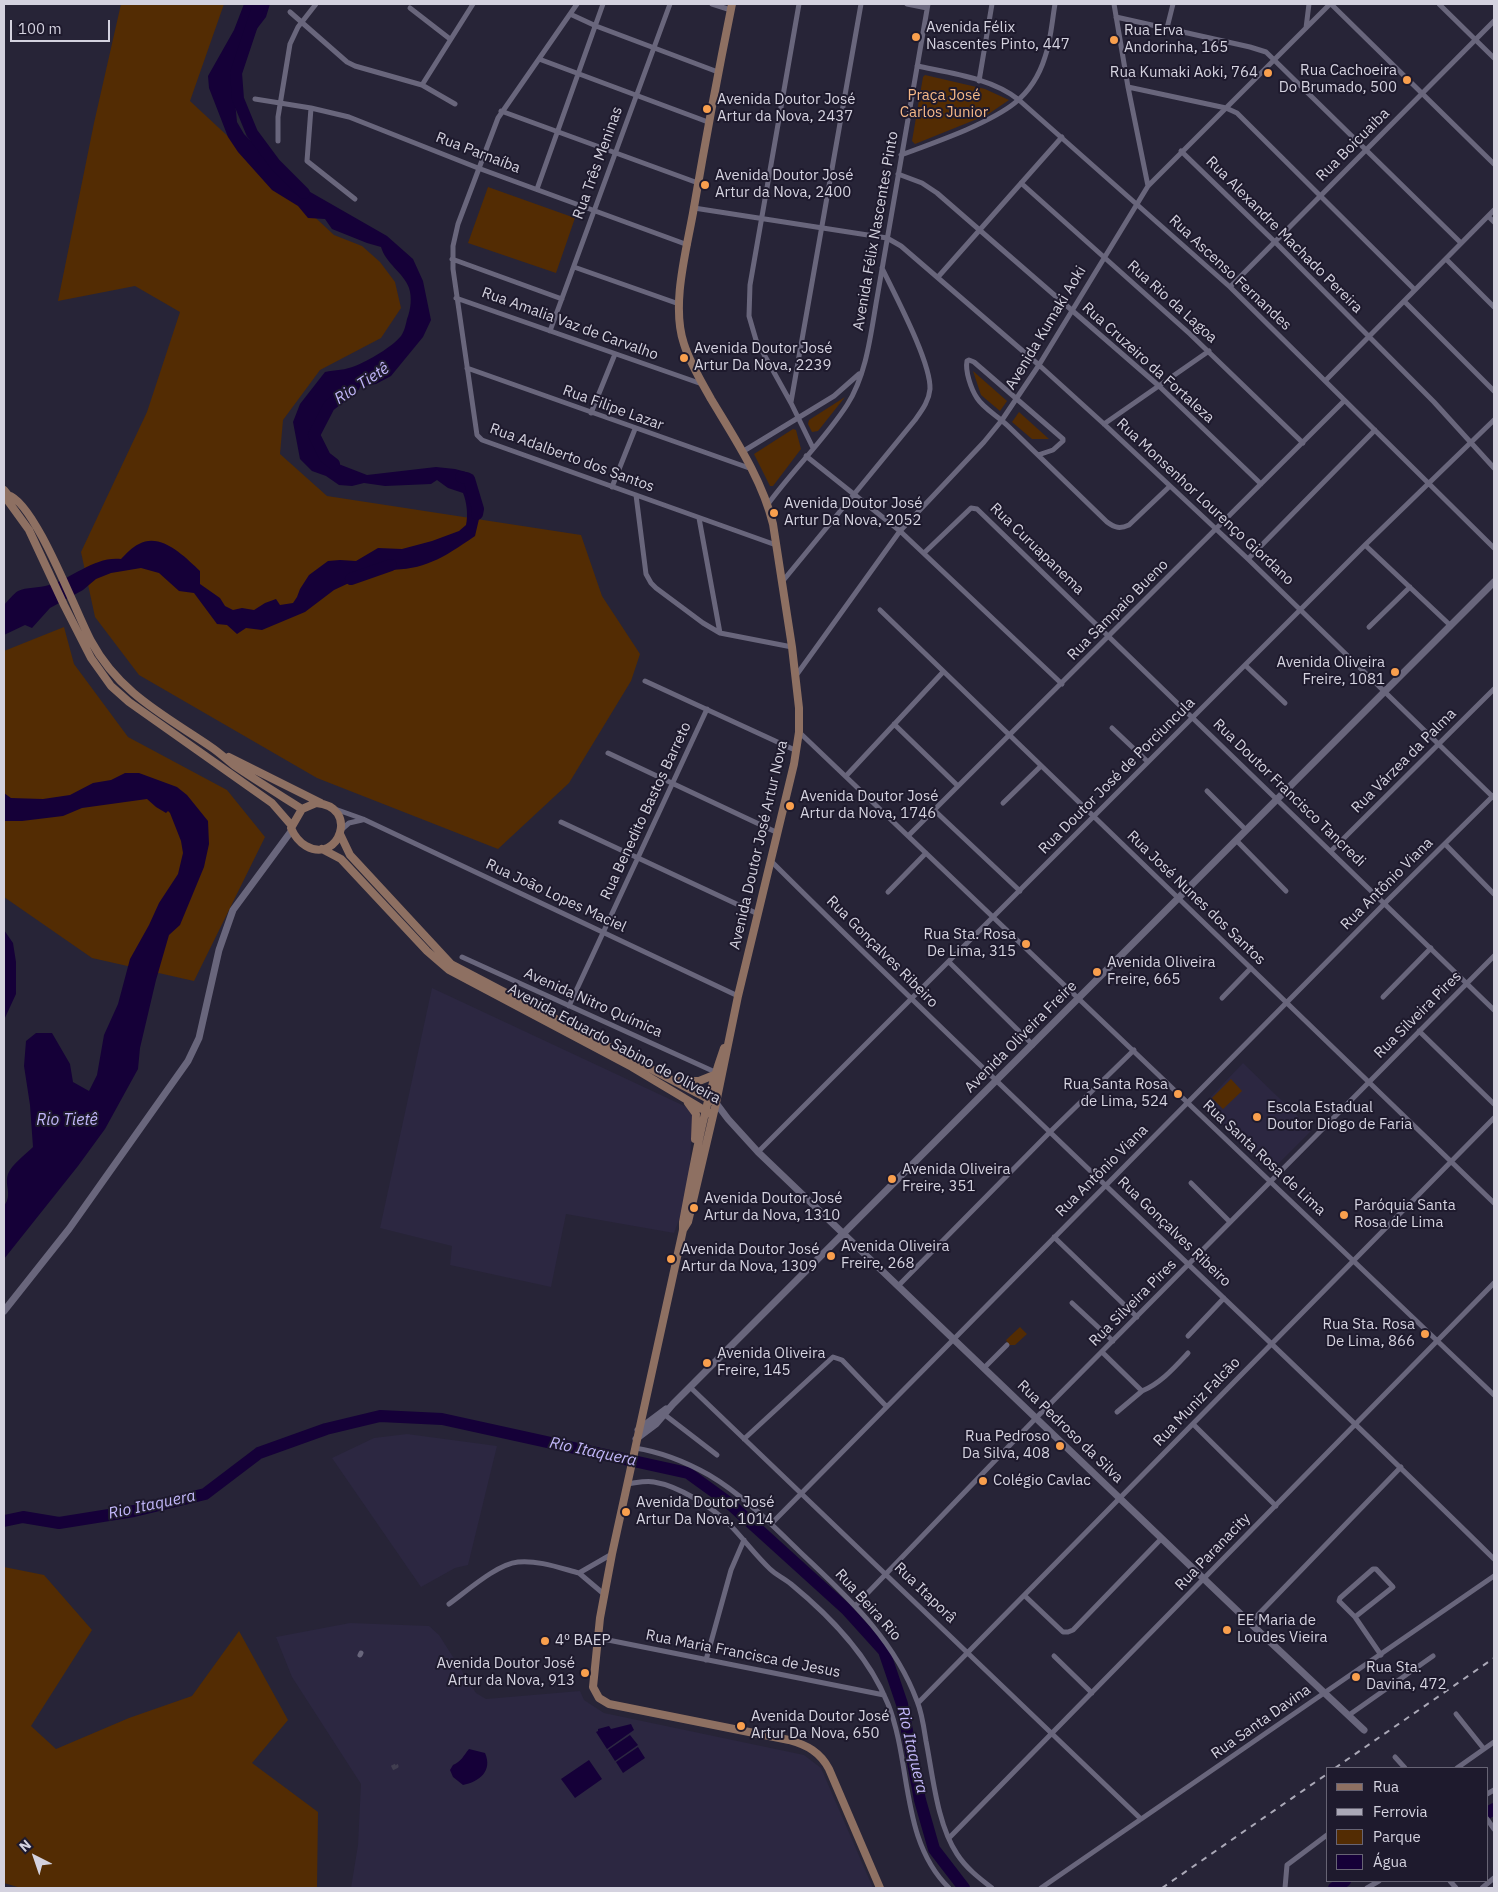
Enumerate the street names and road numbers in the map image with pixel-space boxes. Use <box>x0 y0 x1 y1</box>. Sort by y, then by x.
street label: Rua Três Meninas <box>569 104 627 222</box>
street label: Rua Boicuaiba <box>1313 105 1393 185</box>
street label: Rua Parnaíba <box>433 129 523 177</box>
street label: Avenida Félix Nascentes Pinto <box>850 130 902 332</box>
street label: Rua Alexandre Machado Pereira <box>1202 153 1366 317</box>
street label: Rua Ascenso Fernandes <box>1165 211 1295 335</box>
street label: Rua Rio da Lagoa <box>1123 257 1221 347</box>
street label: Avenida Kumaki Aoki <box>1002 263 1090 393</box>
street label: Rua Amalia Vaz de Carvalho <box>479 284 661 364</box>
street label: Rua Cruzeiro da Fortaleza <box>1078 299 1218 427</box>
street label: Rua Filipe Lazar <box>560 381 666 435</box>
street label: Rua Monsenhor Lourenço Giordano <box>1112 415 1298 589</box>
street label: Rua Adalberto dos Santos <box>487 420 657 496</box>
street label: Rua Curuapanema <box>986 499 1088 599</box>
street label: Rua Sampaio Bueno <box>1064 556 1172 664</box>
street label: Rua Doutor José de Porciuncula <box>1035 694 1199 858</box>
street label: Rua Várzea da Palma <box>1348 705 1460 817</box>
street label: Rua Doutor Francisco Tancredi <box>1209 715 1369 871</box>
street label: Rua Benedito Bastos Barreto <box>597 719 695 903</box>
street label: Avenida Doutor José Artur Nova <box>726 739 792 951</box>
street label: Rua José Nunes dos Santos <box>1123 827 1269 969</box>
street label: Rua Antônio Viana <box>1337 834 1437 934</box>
street label: Rua João Lopes Maciel <box>483 856 629 936</box>
street label: Rua Gonçalves Ribeiro <box>822 892 942 1012</box>
street label: Avenida Nitro Química <box>521 964 665 1042</box>
street label: Rua Silveira Pires <box>1371 968 1465 1062</box>
street label: Avenida Oliveira Freire <box>961 977 1081 1097</box>
street label: Avenida Eduardo Sabino de Oliveira <box>504 980 724 1108</box>
street label: Rua Santa Rosa de Lima <box>1199 1096 1329 1220</box>
street label: Rua Antônio Viana <box>1052 1121 1152 1221</box>
street label: Rua Gonçalves Ribeiro <box>1114 1173 1234 1291</box>
street label: Rua Silveira Pires <box>1086 1256 1180 1350</box>
street label: Rua Muniz Falcão <box>1150 1354 1244 1450</box>
street label: Rua Pedroso da Silva <box>1013 1377 1127 1487</box>
street label: Rua Paranacity <box>1172 1510 1254 1594</box>
street label: Rua Itaporâ <box>890 1559 960 1627</box>
street label: Rua Beira Rio <box>831 1565 905 1645</box>
street label: Rua Maria Francisca de Jesus <box>644 1626 842 1682</box>
street label: Rua Santa Davina <box>1208 1681 1314 1763</box>

